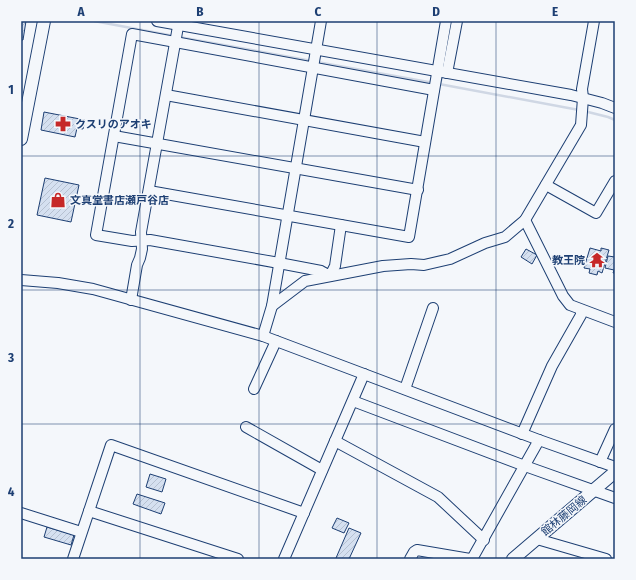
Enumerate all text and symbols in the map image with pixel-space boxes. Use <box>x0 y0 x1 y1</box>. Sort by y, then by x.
text: A <box>76 4 85 19</box>
text: B <box>196 4 204 19</box>
text: C <box>315 4 322 19</box>
text: D <box>432 4 440 19</box>
text: E <box>552 4 558 19</box>
text: 1 <box>8 82 14 97</box>
pharmacy icon: クスリのアオキ <box>54 115 72 133</box>
place label: クスリのアオキ <box>75 118 152 131</box>
shop icon: 文真堂書店瀬戸谷店 <box>49 191 67 209</box>
place label: 文真堂書店瀬戸谷店 <box>70 194 169 207</box>
text: 2 <box>7 216 14 231</box>
temple icon: 教王院 <box>588 251 606 269</box>
place label: 教王院 <box>552 254 585 267</box>
text: 3 <box>7 350 14 365</box>
text: 4 <box>8 484 15 499</box>
street label: 館林藤岡線 <box>539 493 589 539</box>

